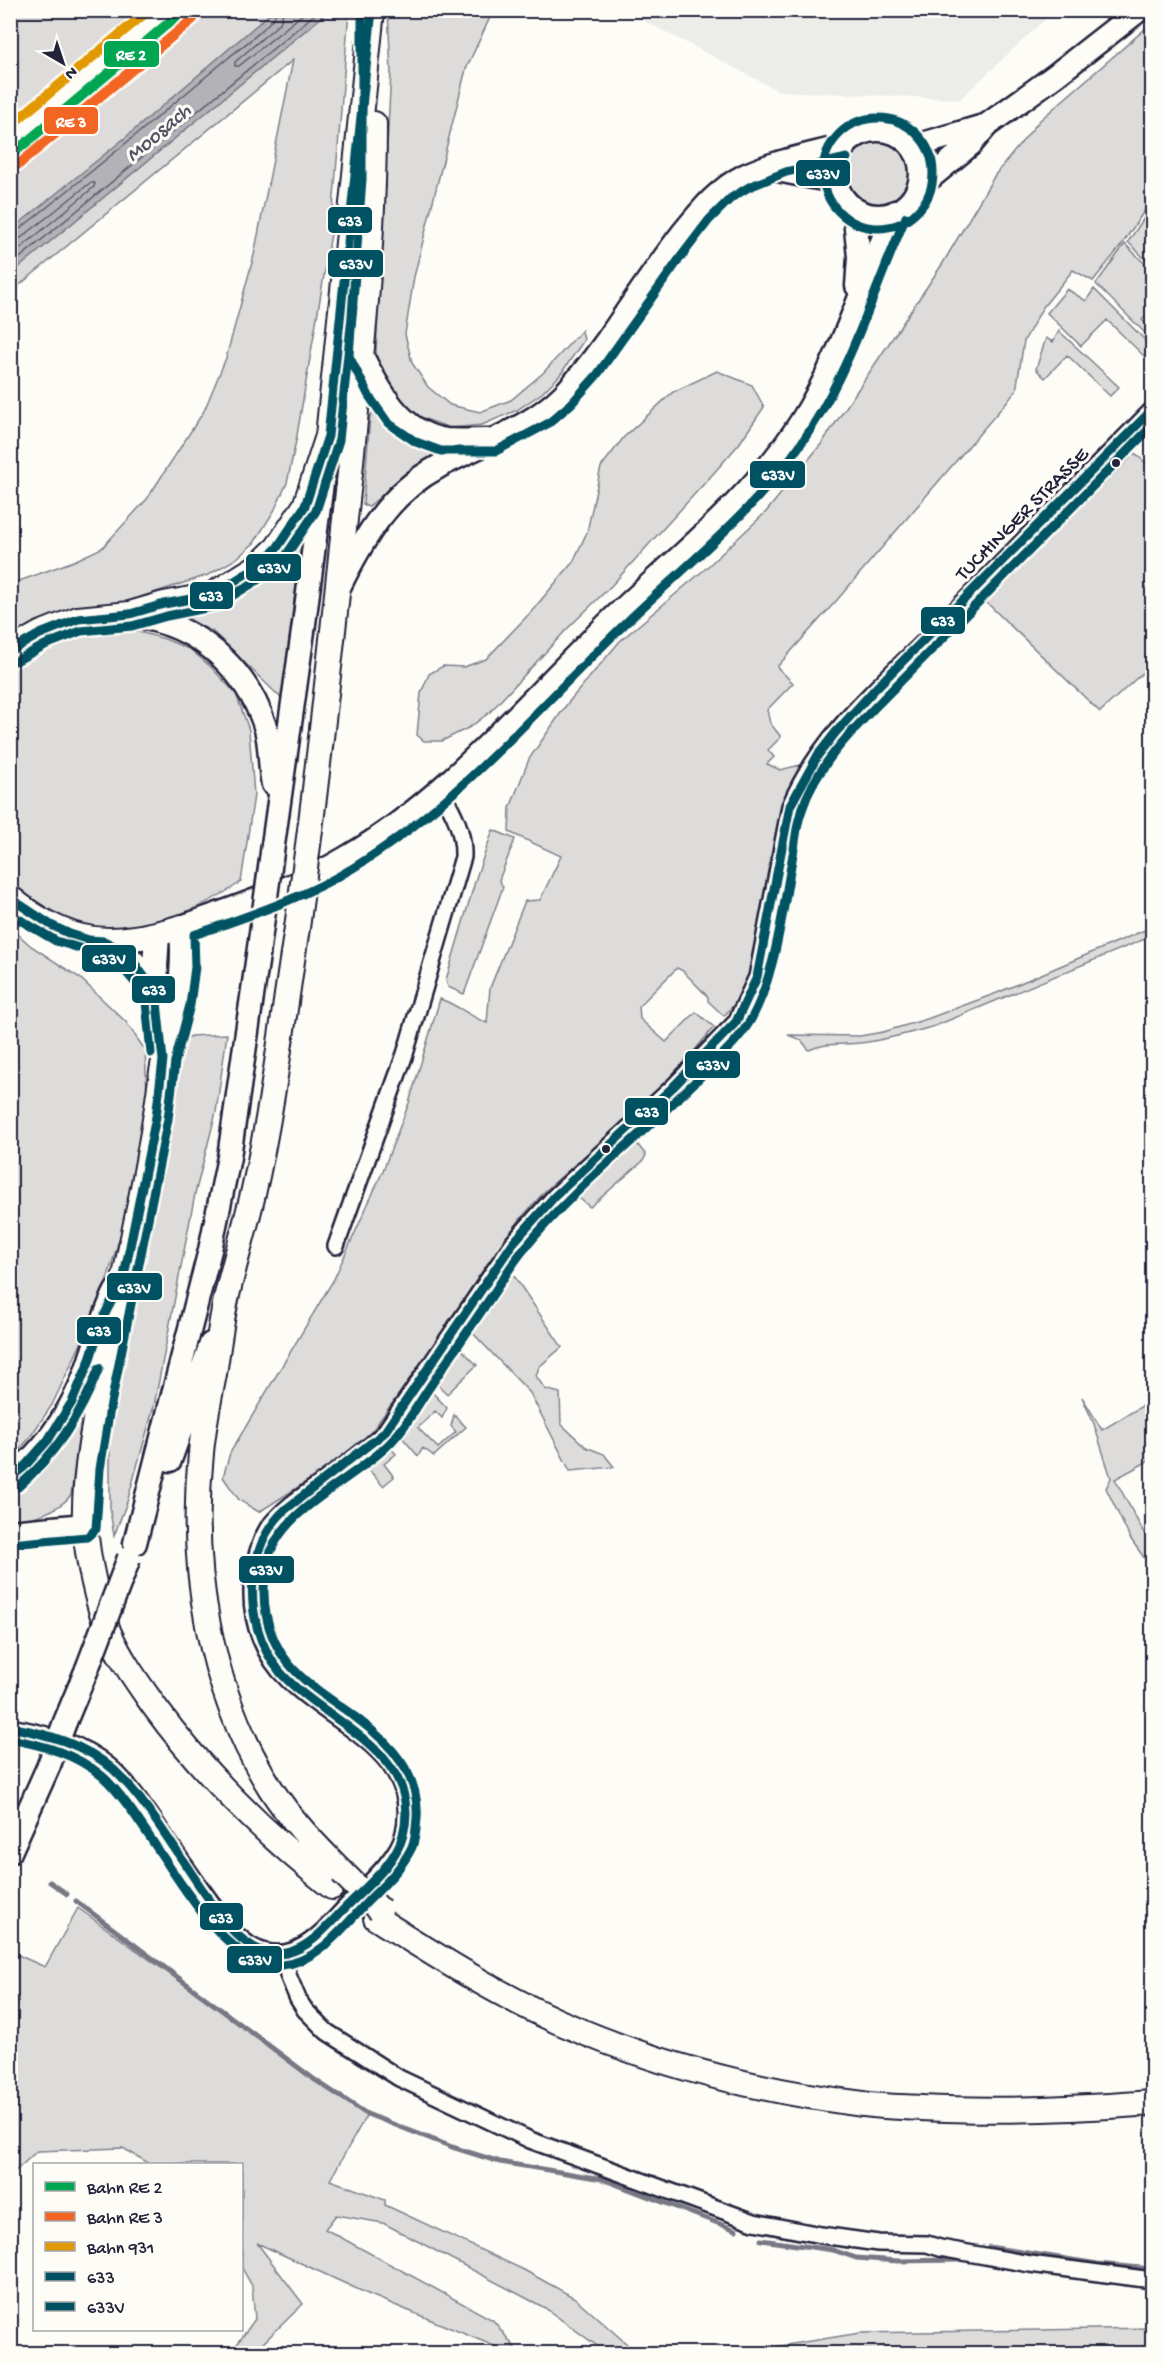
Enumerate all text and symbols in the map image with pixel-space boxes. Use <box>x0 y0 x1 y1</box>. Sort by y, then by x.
north arrow <box>33 33 93 93</box>
line badge: RE 2 <box>103 40 160 68</box>
text: RE 2 <box>115 48 146 67</box>
text: N <box>60 61 80 83</box>
water label: Moosach <box>121 99 198 169</box>
line badge: RE 3 <box>43 106 99 135</box>
text: RE 3 <box>55 115 86 134</box>
line badge: 633V <box>795 159 851 187</box>
text: 633V <box>806 167 840 186</box>
line badge: 633 <box>327 206 373 234</box>
text: 633 <box>338 214 362 233</box>
line badge: 633V <box>327 249 384 278</box>
text: 633V <box>339 257 373 276</box>
street label: TUCHINGER STRASSE <box>951 443 1096 588</box>
unlabelled marker <box>1110 457 1122 469</box>
line badge: 633V <box>749 460 806 489</box>
text: 633V <box>761 468 795 487</box>
line badge: 633V <box>245 553 302 582</box>
text: 633V <box>257 561 291 580</box>
line badge: 633 <box>189 581 234 610</box>
text: 633 <box>199 589 223 608</box>
line badge: 633 <box>920 606 966 635</box>
text: 633 <box>931 614 955 633</box>
line badge: 633V <box>81 944 137 973</box>
text: 633V <box>92 952 126 971</box>
line badge: 633 <box>131 975 176 1004</box>
text: 633 <box>142 983 166 1002</box>
line badge: 633V <box>684 1050 741 1079</box>
text: 633V <box>696 1058 730 1077</box>
line badge: 633 <box>624 1097 669 1126</box>
text: 633 <box>635 1105 659 1124</box>
unlabelled marker <box>600 1143 612 1155</box>
line badge: 633V <box>106 1272 163 1301</box>
text: 633V <box>117 1281 151 1300</box>
line badge: 633 <box>76 1316 122 1345</box>
text: 633 <box>87 1324 111 1343</box>
line badge: 633V <box>238 1555 295 1584</box>
text: 633V <box>249 1563 283 1582</box>
line badge: 633 <box>199 1902 244 1931</box>
text: 633 <box>209 1911 233 1930</box>
line badge: 633V <box>226 1945 283 1974</box>
text: 633V <box>238 1953 272 1972</box>
legend <box>33 2163 243 2331</box>
text: Bahn RE 2 <box>86 2179 163 2200</box>
text: Bahn RE 3 <box>86 2209 163 2230</box>
text: Bahn 931 <box>86 2239 154 2260</box>
text: 633 <box>87 2269 115 2290</box>
text: 633V <box>87 2299 125 2320</box>

